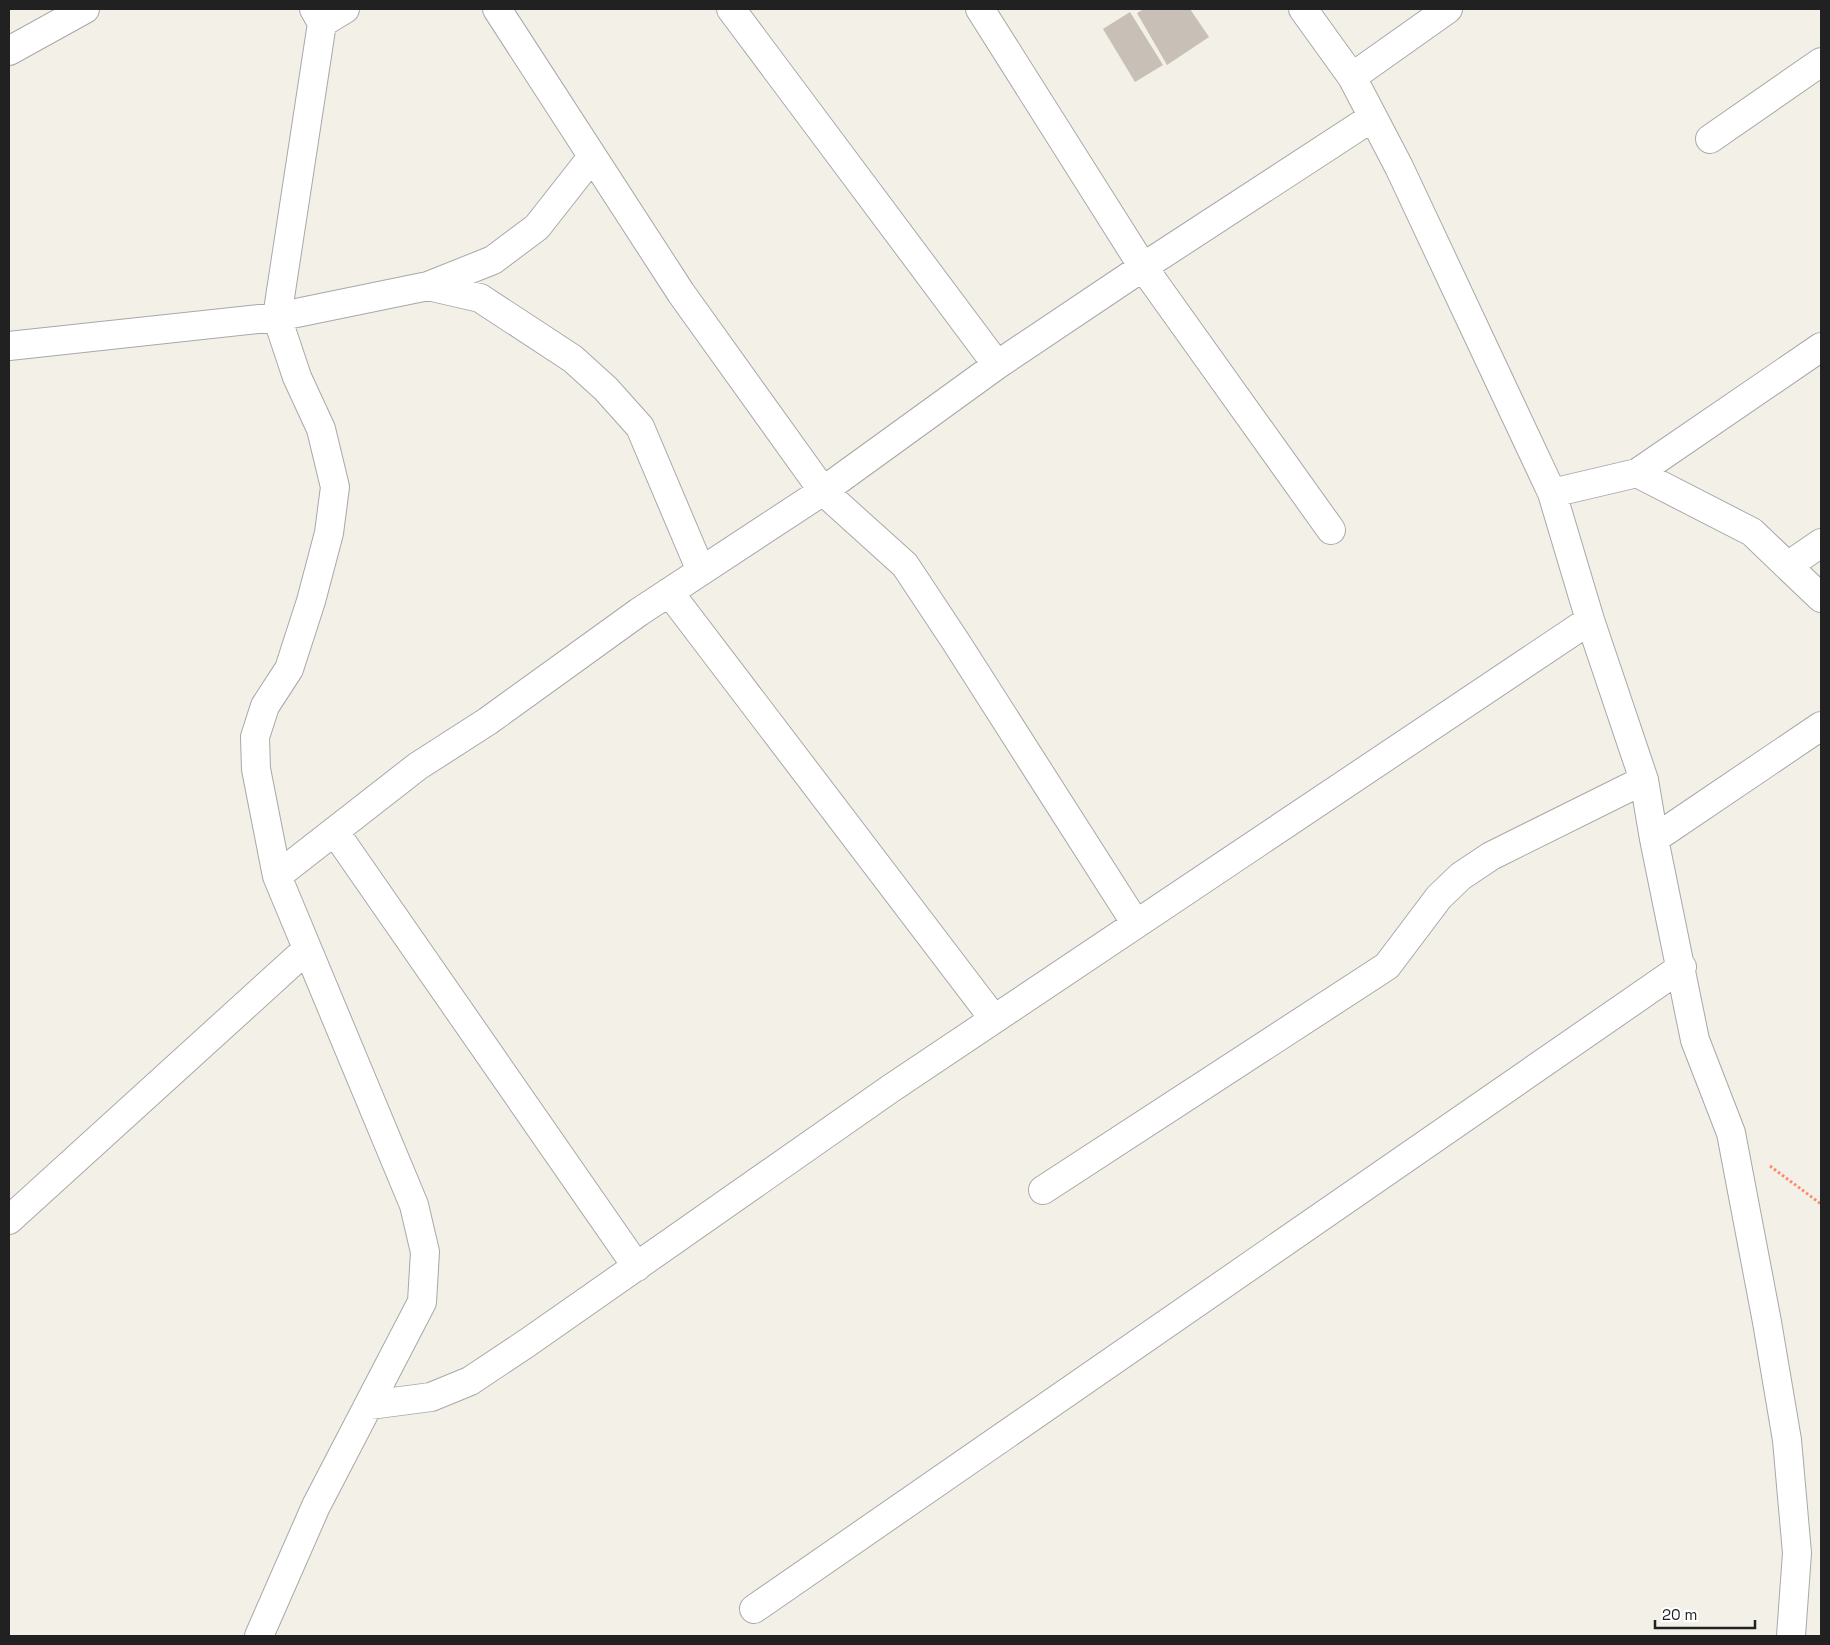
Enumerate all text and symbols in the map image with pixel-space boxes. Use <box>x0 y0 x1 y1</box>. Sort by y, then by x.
scale bar <box>1655 1598 1755 1630</box>
text: 20 m <box>1662 1605 1697 1624</box>

